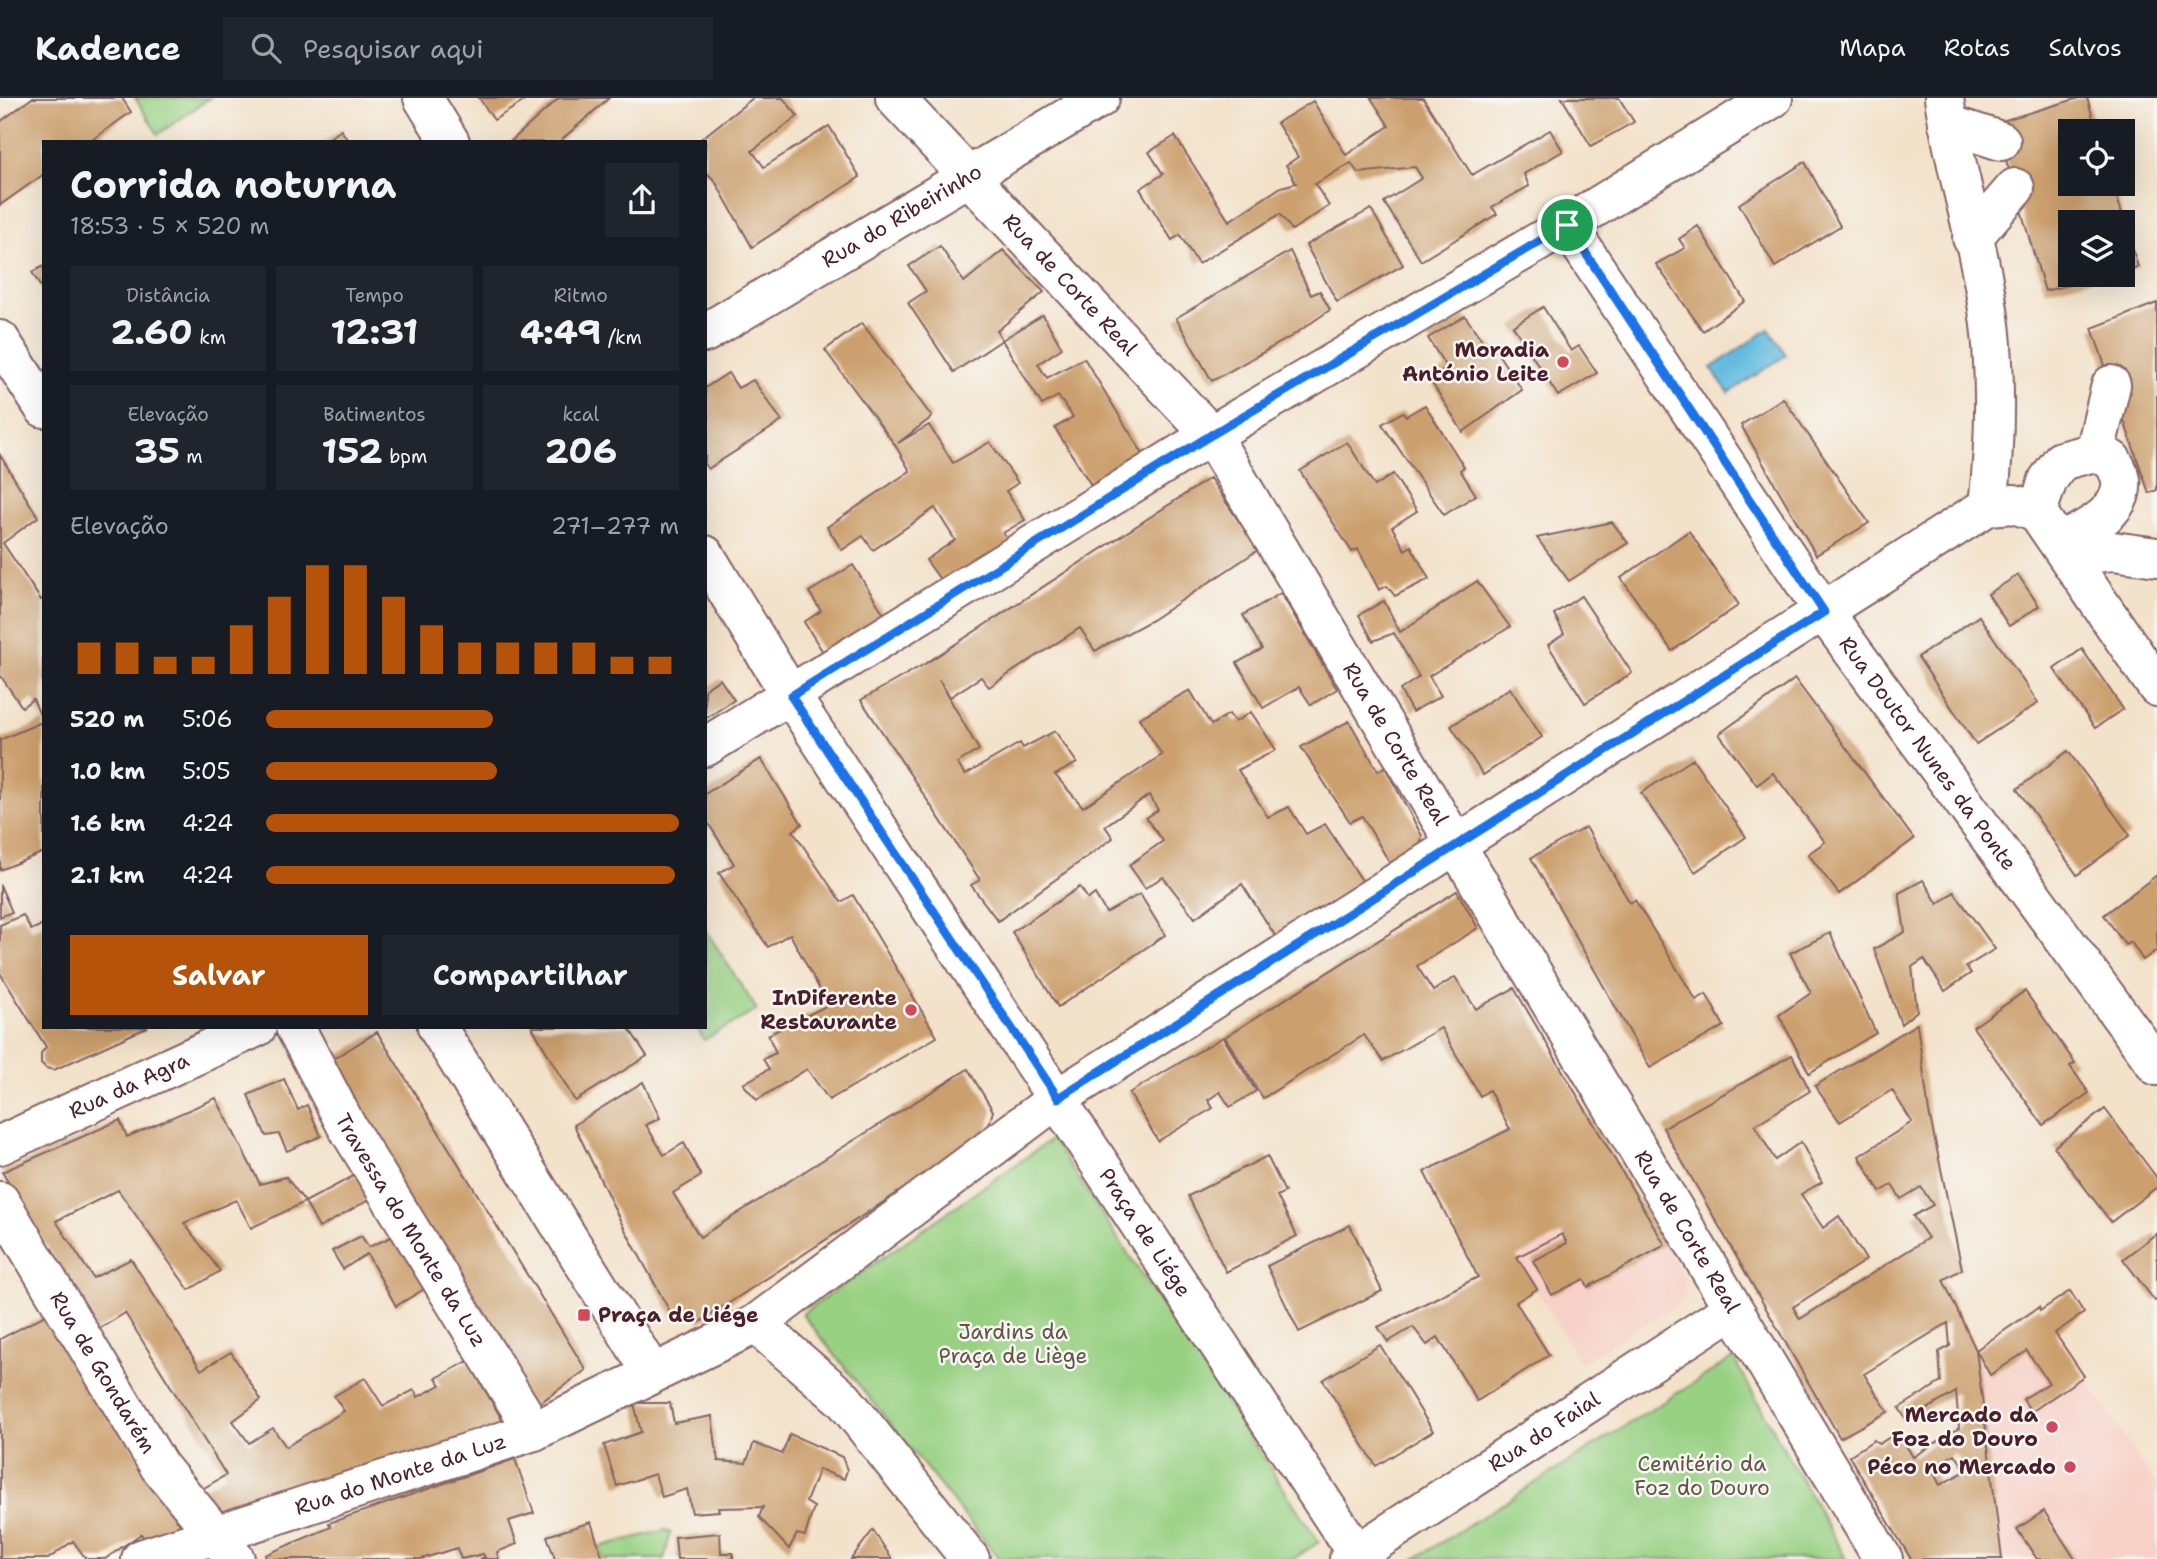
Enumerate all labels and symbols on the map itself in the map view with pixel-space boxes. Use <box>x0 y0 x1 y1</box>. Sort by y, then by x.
street label: Rua do Ribeirinho <box>816 157 987 274</box>
pin <box>1537 195 1597 255</box>
street label: Rua de Corte Real <box>997 208 1144 362</box>
place label: Moradia António Leite <box>1402 336 1550 388</box>
marker: Moradia António Leite <box>1555 354 1571 370</box>
street label: Rua Doutor Nunes da Ponte <box>1833 631 2023 876</box>
street label: Rua de Corte Real <box>1336 657 1456 831</box>
place label: InDiferente Restaurante <box>760 984 897 1036</box>
marker: InDiferente Restaurante <box>903 1002 919 1018</box>
street label: Rua da Agra <box>64 1046 194 1125</box>
street label: Travessa do Monte da Luz <box>328 1109 493 1352</box>
street label: Rua de Corte Real <box>1628 1145 1747 1319</box>
street label: Praça de Liége <box>1092 1163 1198 1302</box>
street label: Rua de Gondarém <box>43 1286 162 1459</box>
place label: Praça de Liége <box>598 1301 759 1329</box>
marker: Praça de Liége <box>576 1307 592 1323</box>
park label: Jardins da Praça de Liège <box>939 1318 1087 1370</box>
street label: Rua do Faial <box>1483 1385 1606 1478</box>
place label: Mercado da Foz do Douro <box>1892 1401 2039 1453</box>
marker: Mercado da Foz do Douro <box>2044 1419 2060 1435</box>
street label: Rua do Monte da Luz <box>291 1427 510 1522</box>
park label: Cemitério da Foz do Douro <box>1634 1450 1770 1502</box>
place label: Péco no Mercado <box>1867 1453 2056 1481</box>
marker: Péco no Mercado <box>2062 1459 2078 1475</box>

